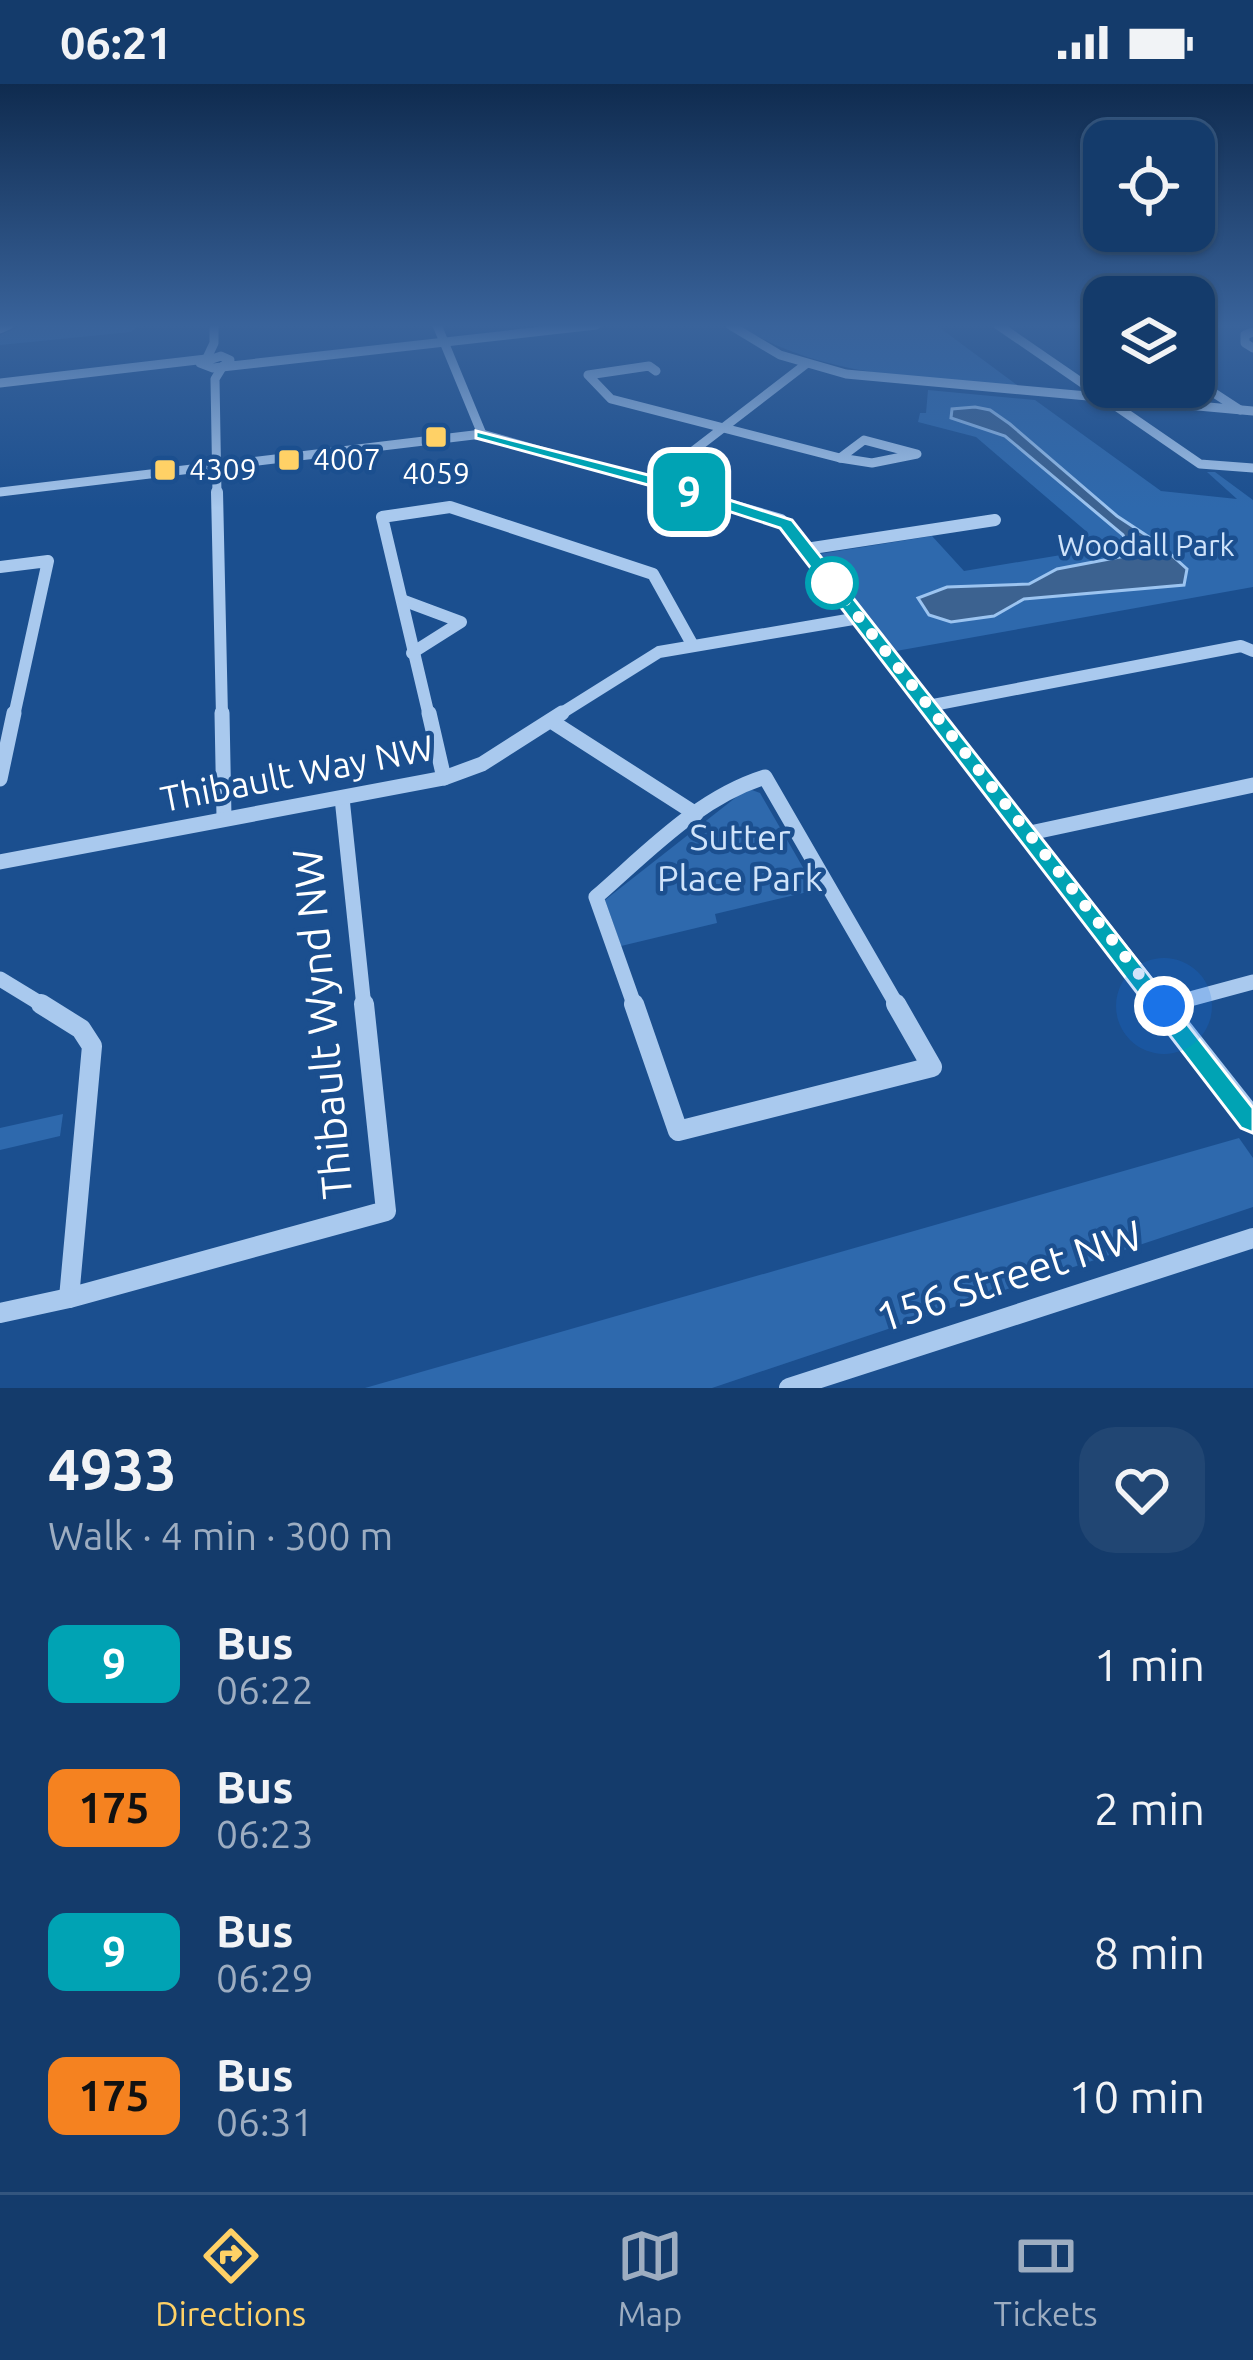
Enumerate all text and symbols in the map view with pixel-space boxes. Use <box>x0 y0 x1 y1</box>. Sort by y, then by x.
text: 06:21 <box>60 17 173 68</box>
map controls <box>1083 120 1215 408</box>
button: locate <box>1083 120 1215 252</box>
button: layers <box>1083 276 1215 408</box>
marker: 4059 <box>423 424 449 450</box>
place label: 4007 <box>313 442 381 476</box>
marker: 4007 <box>276 447 302 473</box>
place label: 4309 <box>189 452 257 486</box>
line badge: 9 <box>650 453 728 531</box>
place label: 4059 <box>402 456 470 490</box>
marker: 4309 <box>152 457 178 483</box>
text: 9 <box>677 468 701 515</box>
park label: Woodall Park <box>1057 528 1235 562</box>
unlabelled marker <box>807 558 857 608</box>
street label: Thibault Way NW <box>157 726 437 819</box>
park label: Sutter Place Park <box>657 816 823 898</box>
street label: Thibault Wynd NW <box>283 847 360 1201</box>
your location <box>1134 976 1194 1036</box>
street label: 156 Street NW <box>870 1210 1148 1341</box>
button: heart <box>1079 1427 1205 1553</box>
text: 4933 <box>48 1437 177 1501</box>
text: Walk · 4 min · 300 m <box>48 1514 393 1557</box>
text: Bus <box>216 1617 293 1668</box>
text: 1 min <box>1094 1639 1205 1690</box>
text: 9 <box>102 1640 126 1687</box>
text: 06:22 <box>216 1668 314 1711</box>
text: Bus <box>216 1761 293 1812</box>
text: 2 min <box>1094 1783 1205 1834</box>
text: 175 <box>78 1784 150 1831</box>
text: 06:23 <box>216 1812 314 1855</box>
text: Bus <box>216 1905 293 1956</box>
text: 8 min <box>1094 1927 1205 1978</box>
text: 9 <box>102 1928 126 1975</box>
text: 06:29 <box>216 1956 314 1999</box>
text: Bus <box>216 2049 293 2100</box>
text: 10 min <box>1068 2071 1205 2122</box>
text: 175 <box>78 2072 150 2119</box>
text: 06:31 <box>216 2100 314 2143</box>
tab: Directions <box>155 2223 306 2332</box>
tab: Map <box>617 2223 683 2332</box>
tab: Tickets <box>994 2223 1098 2332</box>

